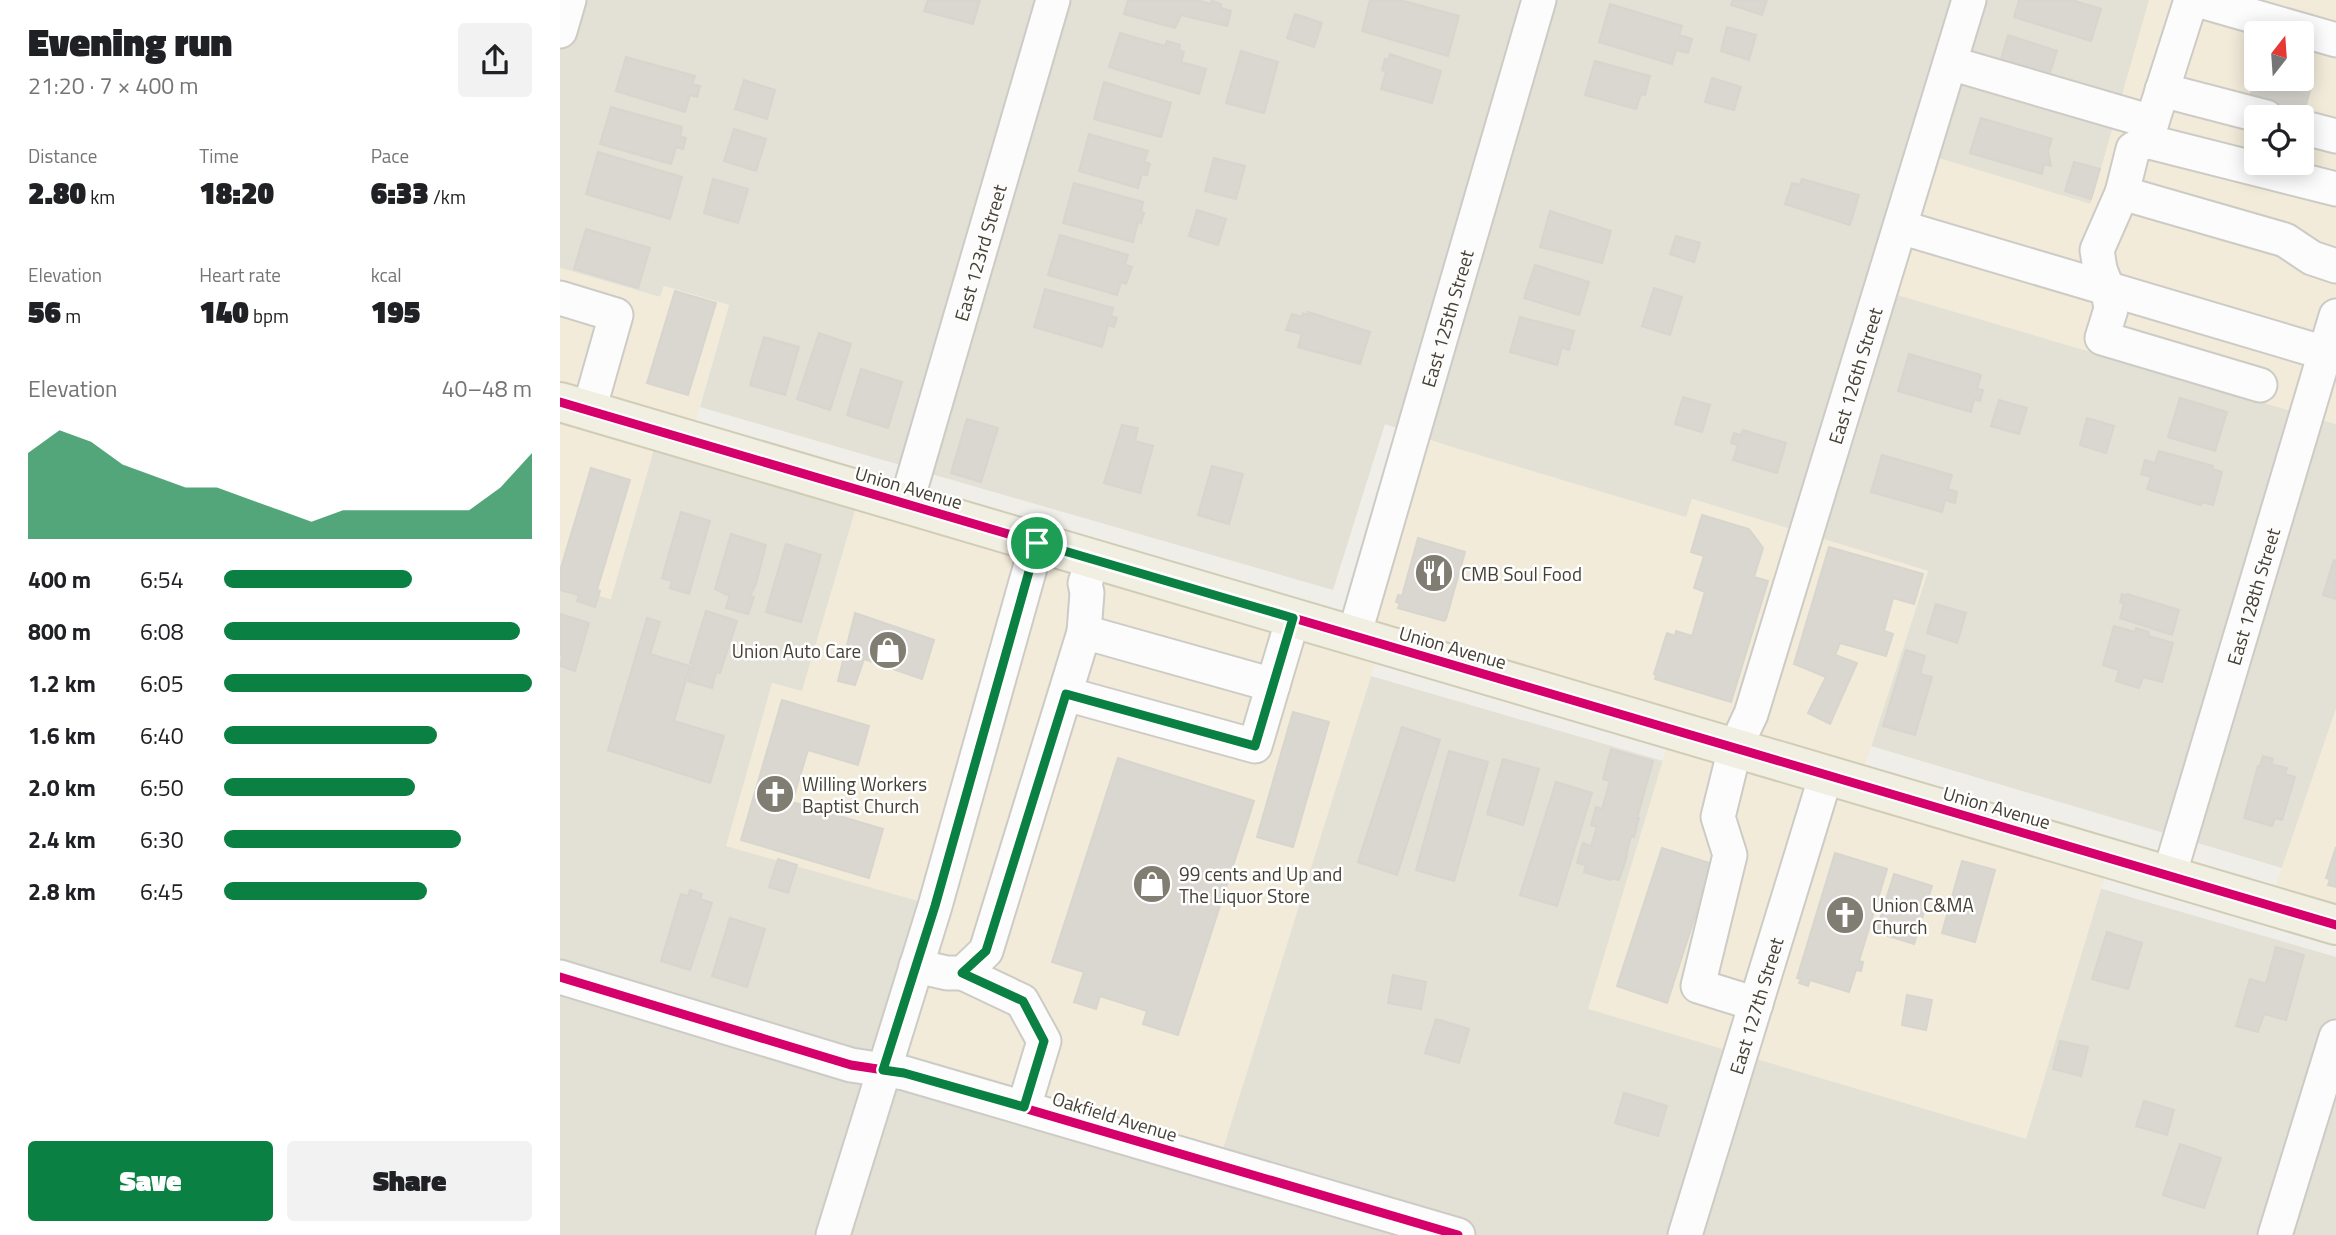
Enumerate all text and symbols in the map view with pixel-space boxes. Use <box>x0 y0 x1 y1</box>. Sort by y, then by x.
text: Evening run <box>28 13 232 71</box>
north arrow <box>2244 21 2314 91</box>
map controls <box>2244 21 2314 175</box>
button: share <box>458 23 532 97</box>
text: 21:20 · 7 × 400 m <box>28 68 198 103</box>
button: locate <box>2244 105 2314 175</box>
text: Distance <box>28 141 97 170</box>
text: Time <box>199 141 239 170</box>
text: Pace <box>371 141 409 170</box>
text: 2.80 <box>28 170 86 216</box>
text: 18:20 <box>199 170 274 216</box>
text: 6:33 <box>371 170 429 216</box>
street label: East 123rd Street <box>946 180 1013 324</box>
text: km <box>86 182 115 211</box>
text: /km <box>429 182 466 211</box>
street label: East 125th Street <box>1413 246 1480 390</box>
text: Elevation <box>28 260 102 289</box>
text: Heart rate <box>199 260 281 289</box>
text: kcal <box>371 260 402 289</box>
text: 56 <box>28 289 61 335</box>
text: 140 <box>199 289 249 335</box>
text: 195 <box>371 289 420 335</box>
text: m <box>61 301 81 330</box>
text: bpm <box>249 301 289 330</box>
street label: East 126th Street <box>1820 303 1889 448</box>
text: Elevation <box>28 371 117 406</box>
text: 40–48 m <box>442 371 532 406</box>
street label: Union Avenue <box>852 458 966 516</box>
pin <box>1007 513 1067 573</box>
icon: arrive <box>1018 524 1056 562</box>
street label: East 128th Street <box>2218 524 2287 668</box>
restaurant icon: CMB Soul Food <box>1413 552 1455 594</box>
place label: CMB Soul Food <box>1461 559 1582 588</box>
text: 400 m <box>28 562 91 597</box>
text: 6:54 <box>140 562 184 597</box>
text: 800 m <box>28 614 91 649</box>
text: 6:08 <box>140 614 184 649</box>
street label: Union Avenue <box>1396 618 1510 676</box>
shop icon: Union Auto Care <box>867 629 909 671</box>
place label: Union Auto Care <box>732 636 861 665</box>
text: 1.2 km <box>28 666 96 701</box>
text: 6:05 <box>140 666 184 701</box>
text: 1.6 km <box>28 718 96 753</box>
text: 6:40 <box>140 718 184 753</box>
place label: Willing Workers Baptist Church <box>802 769 927 820</box>
text: 2.0 km <box>28 770 96 805</box>
text: 6:50 <box>140 770 184 805</box>
church icon: Willing Workers Baptist Church <box>754 773 796 815</box>
street label: Union Avenue <box>1940 778 2054 836</box>
text: 2.4 km <box>28 822 96 857</box>
text: 6:30 <box>140 822 184 857</box>
place label: 99 cents and Up and The Liquor Store <box>1179 859 1342 910</box>
shop icon: 99 cents and Up and The Liquor Store <box>1131 863 1173 905</box>
text: 2.8 km <box>28 874 96 909</box>
text: 6:45 <box>140 874 184 909</box>
place label: Union C&MA Church <box>1872 890 1974 941</box>
church icon: Union C&MA Church <box>1824 894 1866 936</box>
street label: East 127th Street <box>1721 933 1790 1078</box>
street label: Oakfield Avenue <box>1049 1083 1181 1149</box>
button: Save <box>28 1141 273 1221</box>
button: Share <box>287 1141 532 1221</box>

